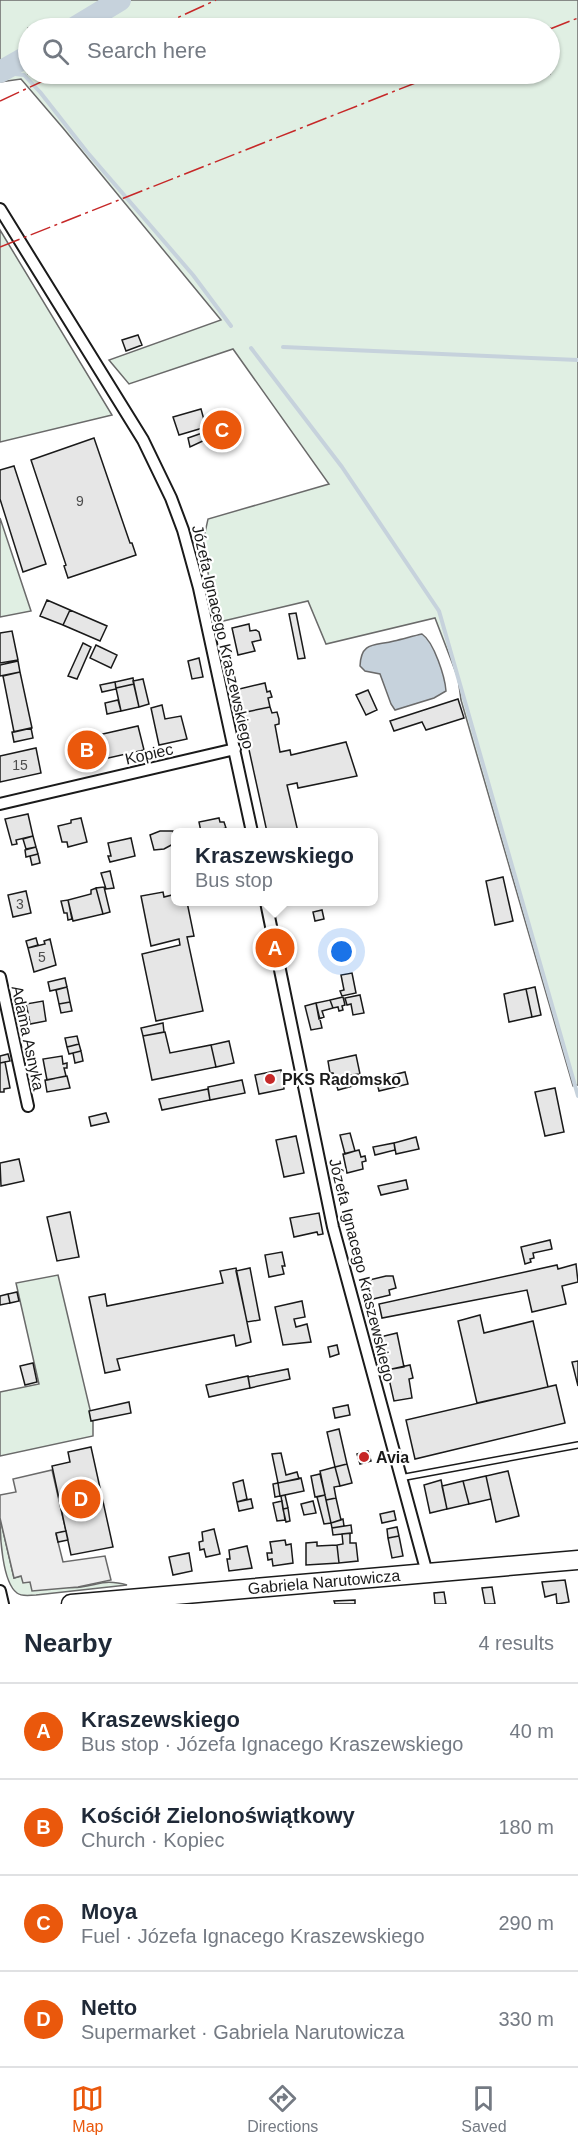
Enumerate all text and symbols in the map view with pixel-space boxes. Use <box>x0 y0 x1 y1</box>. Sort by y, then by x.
search box <box>18 18 560 84</box>
icon: search <box>39 35 72 68</box>
text: Search here <box>87 38 207 63</box>
pin: C <box>202 408 242 452</box>
house number: 9 <box>76 493 84 509</box>
street label: Józefa Ignacego Kraszewskiego <box>189 523 257 751</box>
pin: B <box>68 728 106 772</box>
street label: Kopiec <box>123 740 175 768</box>
house number: 15 <box>12 757 28 773</box>
popup <box>171 828 378 906</box>
text: Kraszewskiego <box>195 843 354 868</box>
text: Bus stop <box>195 869 273 891</box>
house number: 3 <box>16 896 24 912</box>
pin: A <box>256 926 294 970</box>
your location <box>327 937 356 966</box>
house number: 5 <box>38 949 46 965</box>
street label: Adama Asnyka <box>9 984 47 1092</box>
place label: PKS Radomsko <box>282 1071 401 1088</box>
marker: PKS Radomsko <box>263 1072 277 1086</box>
street label: Józefa Ignacego Kraszewskiego <box>326 1157 398 1383</box>
place label: Avia <box>376 1449 409 1466</box>
marker: Avia <box>357 1450 371 1464</box>
pin: D <box>62 1476 100 1522</box>
street label: Gabriela Narutowicza <box>247 1567 401 1597</box>
text: Nearby <box>24 1628 112 1658</box>
text: 4 results <box>478 1632 554 1654</box>
text: Kraszewskiego <box>81 1707 240 1732</box>
text: A <box>36 1720 51 1742</box>
text: 40 m <box>510 1720 554 1742</box>
text: Bus stop · Józefa Ignacego Kraszewskiego <box>81 1733 463 1755</box>
text: Kościół Zielonoświątkowy <box>81 1803 355 1828</box>
text: B <box>36 1816 51 1838</box>
text: 180 m <box>498 1816 554 1838</box>
text: Church · Kopiec <box>81 1829 224 1851</box>
text: Moya <box>81 1899 137 1924</box>
text: C <box>36 1912 51 1934</box>
text: 290 m <box>498 1912 554 1934</box>
text: Fuel · Józefa Ignacego Kraszewskiego <box>81 1925 425 1947</box>
text: Netto <box>81 1995 137 2020</box>
text: D <box>36 2008 51 2030</box>
text: 330 m <box>498 2008 554 2030</box>
text: Supermarket · Gabriela Narutowicza <box>81 2021 404 2043</box>
tab: Map <box>71 2082 104 2136</box>
tab: Directions <box>247 2082 318 2136</box>
tab: Saved <box>461 2082 507 2136</box>

